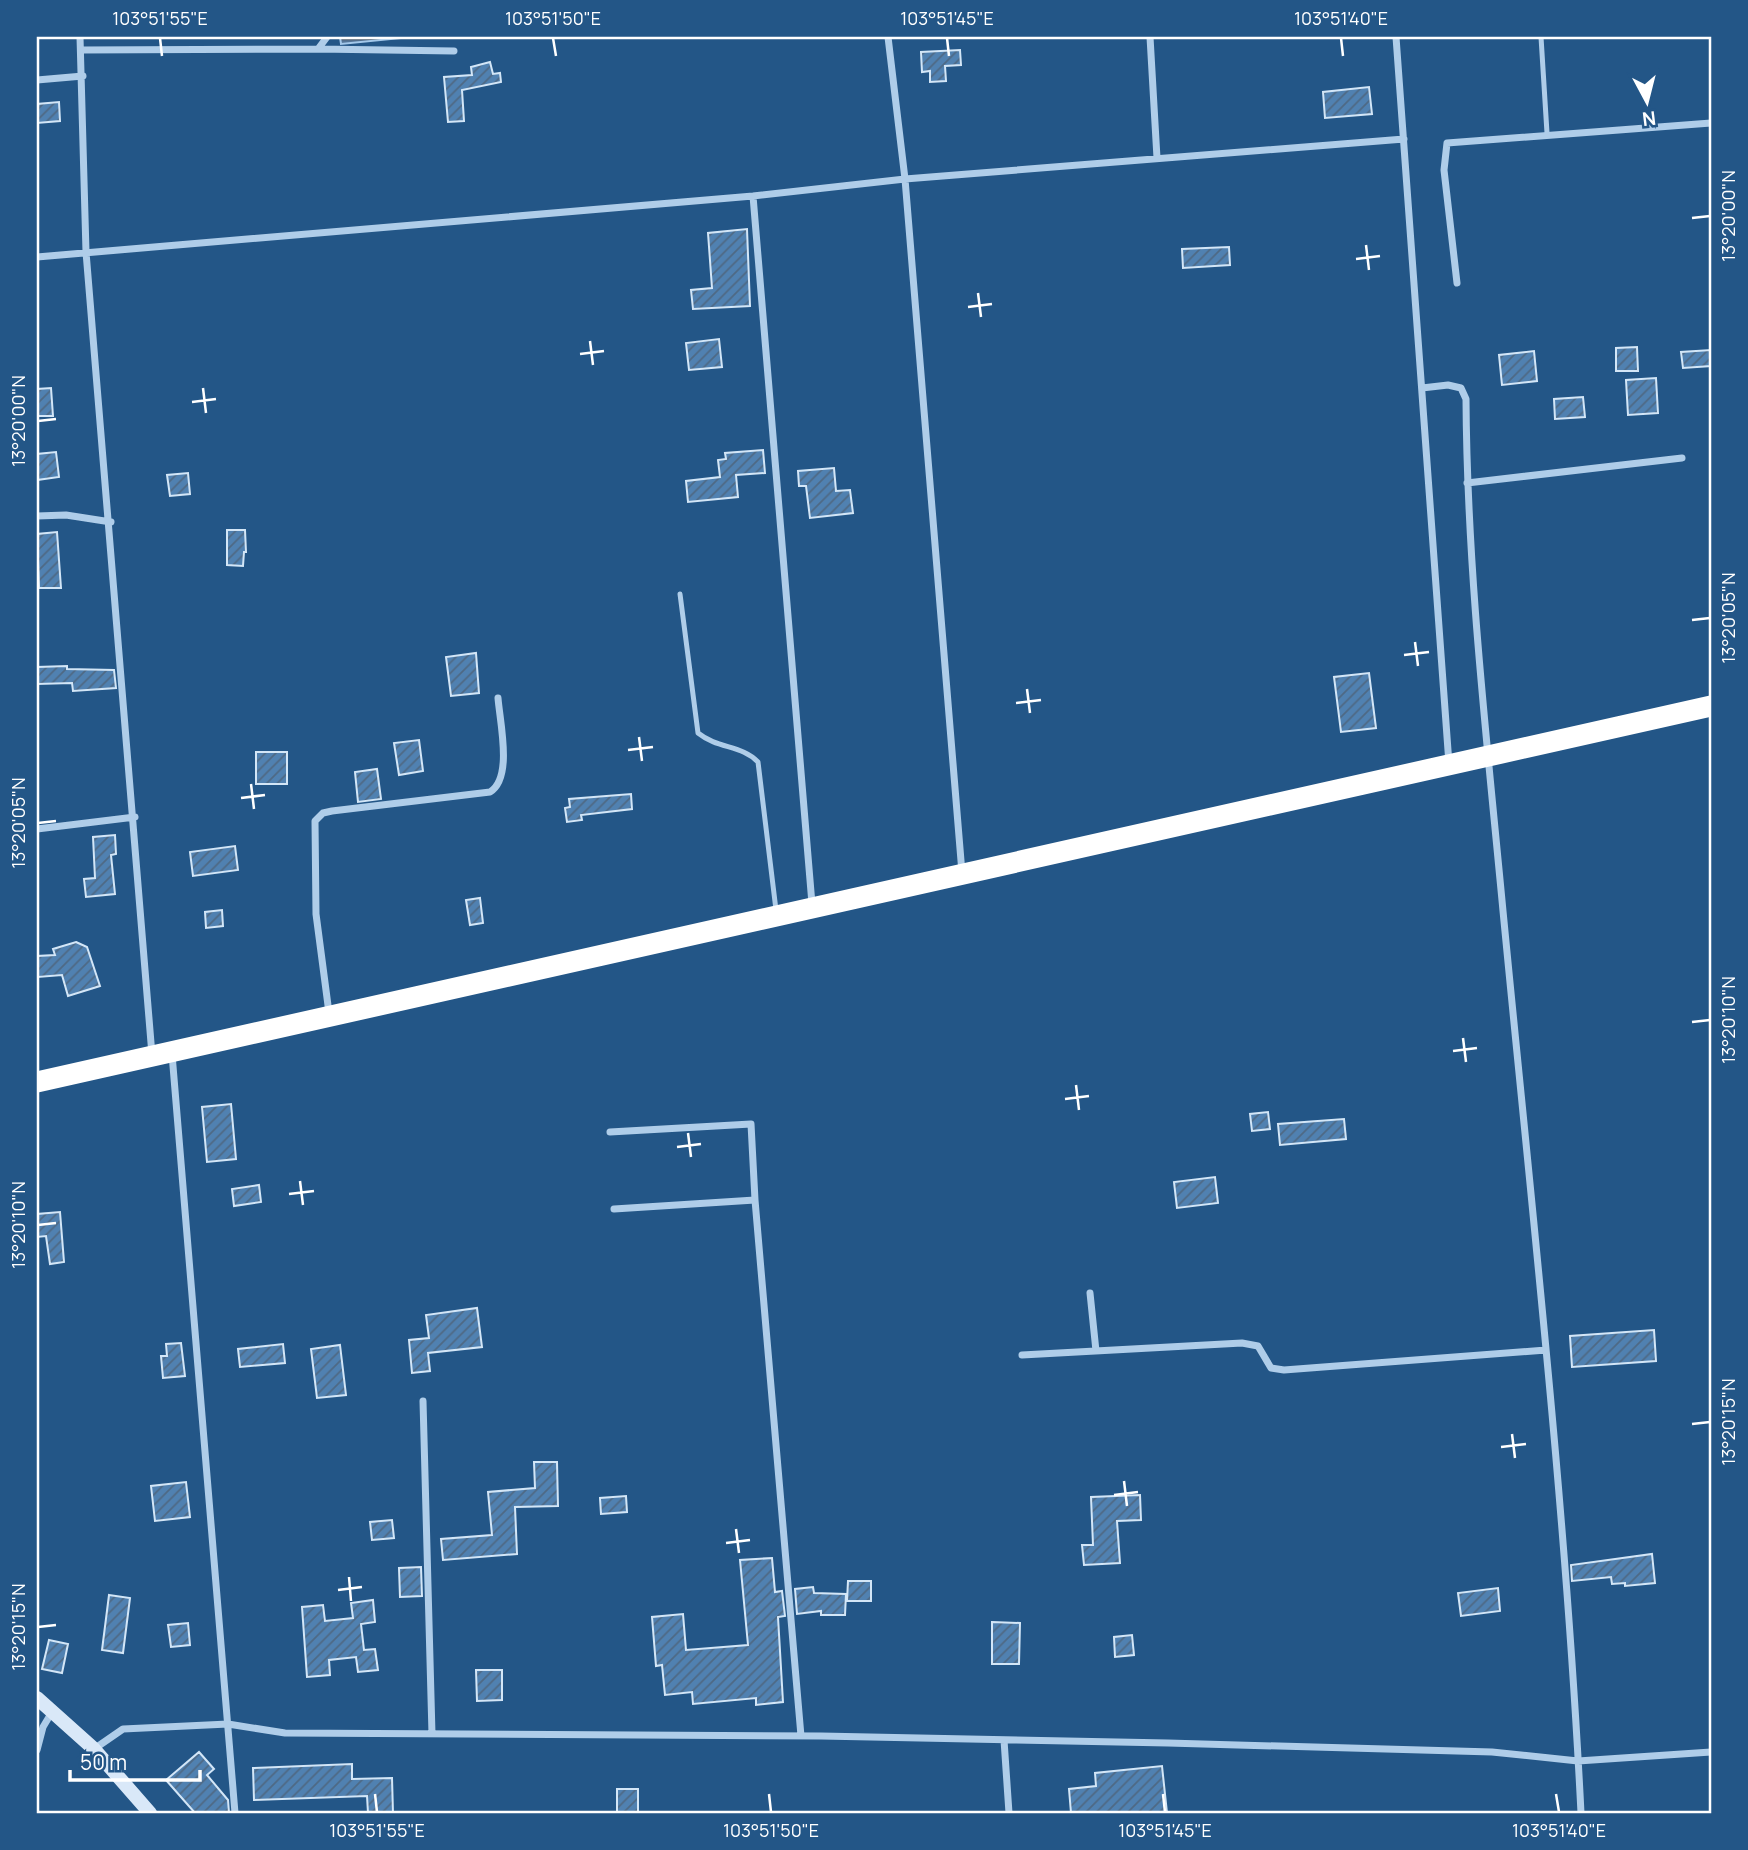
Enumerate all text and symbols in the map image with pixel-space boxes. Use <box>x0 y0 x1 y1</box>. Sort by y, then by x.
text: 103°51'55"E <box>112 6 208 30</box>
text: 103°51'50"E <box>505 6 601 30</box>
text: 103°51'45"E <box>900 6 994 30</box>
text: 103°51'40"E <box>1294 6 1388 30</box>
north arrow <box>1612 66 1682 136</box>
text: N <box>1641 105 1657 133</box>
text: 13°20'00"N <box>1716 170 1740 262</box>
text: 13°20'00"N <box>6 375 30 467</box>
text: 13°20'05"N <box>1716 573 1740 663</box>
text: 13°20'05"N <box>6 778 30 868</box>
text: 13°20'10"N <box>1716 976 1740 1064</box>
text: 13°20'10"N <box>6 1181 30 1269</box>
text: 13°20'15"N <box>1716 1379 1740 1465</box>
text: 13°20'15"N <box>6 1584 30 1670</box>
scale bar <box>70 1738 200 1782</box>
text: 50 m <box>80 1748 127 1776</box>
text: 103°51'55"E <box>329 1818 425 1842</box>
text: 103°51'50"E <box>723 1818 819 1842</box>
text: 103°51'45"E <box>1118 1818 1212 1842</box>
text: 103°51'40"E <box>1512 1818 1606 1842</box>

